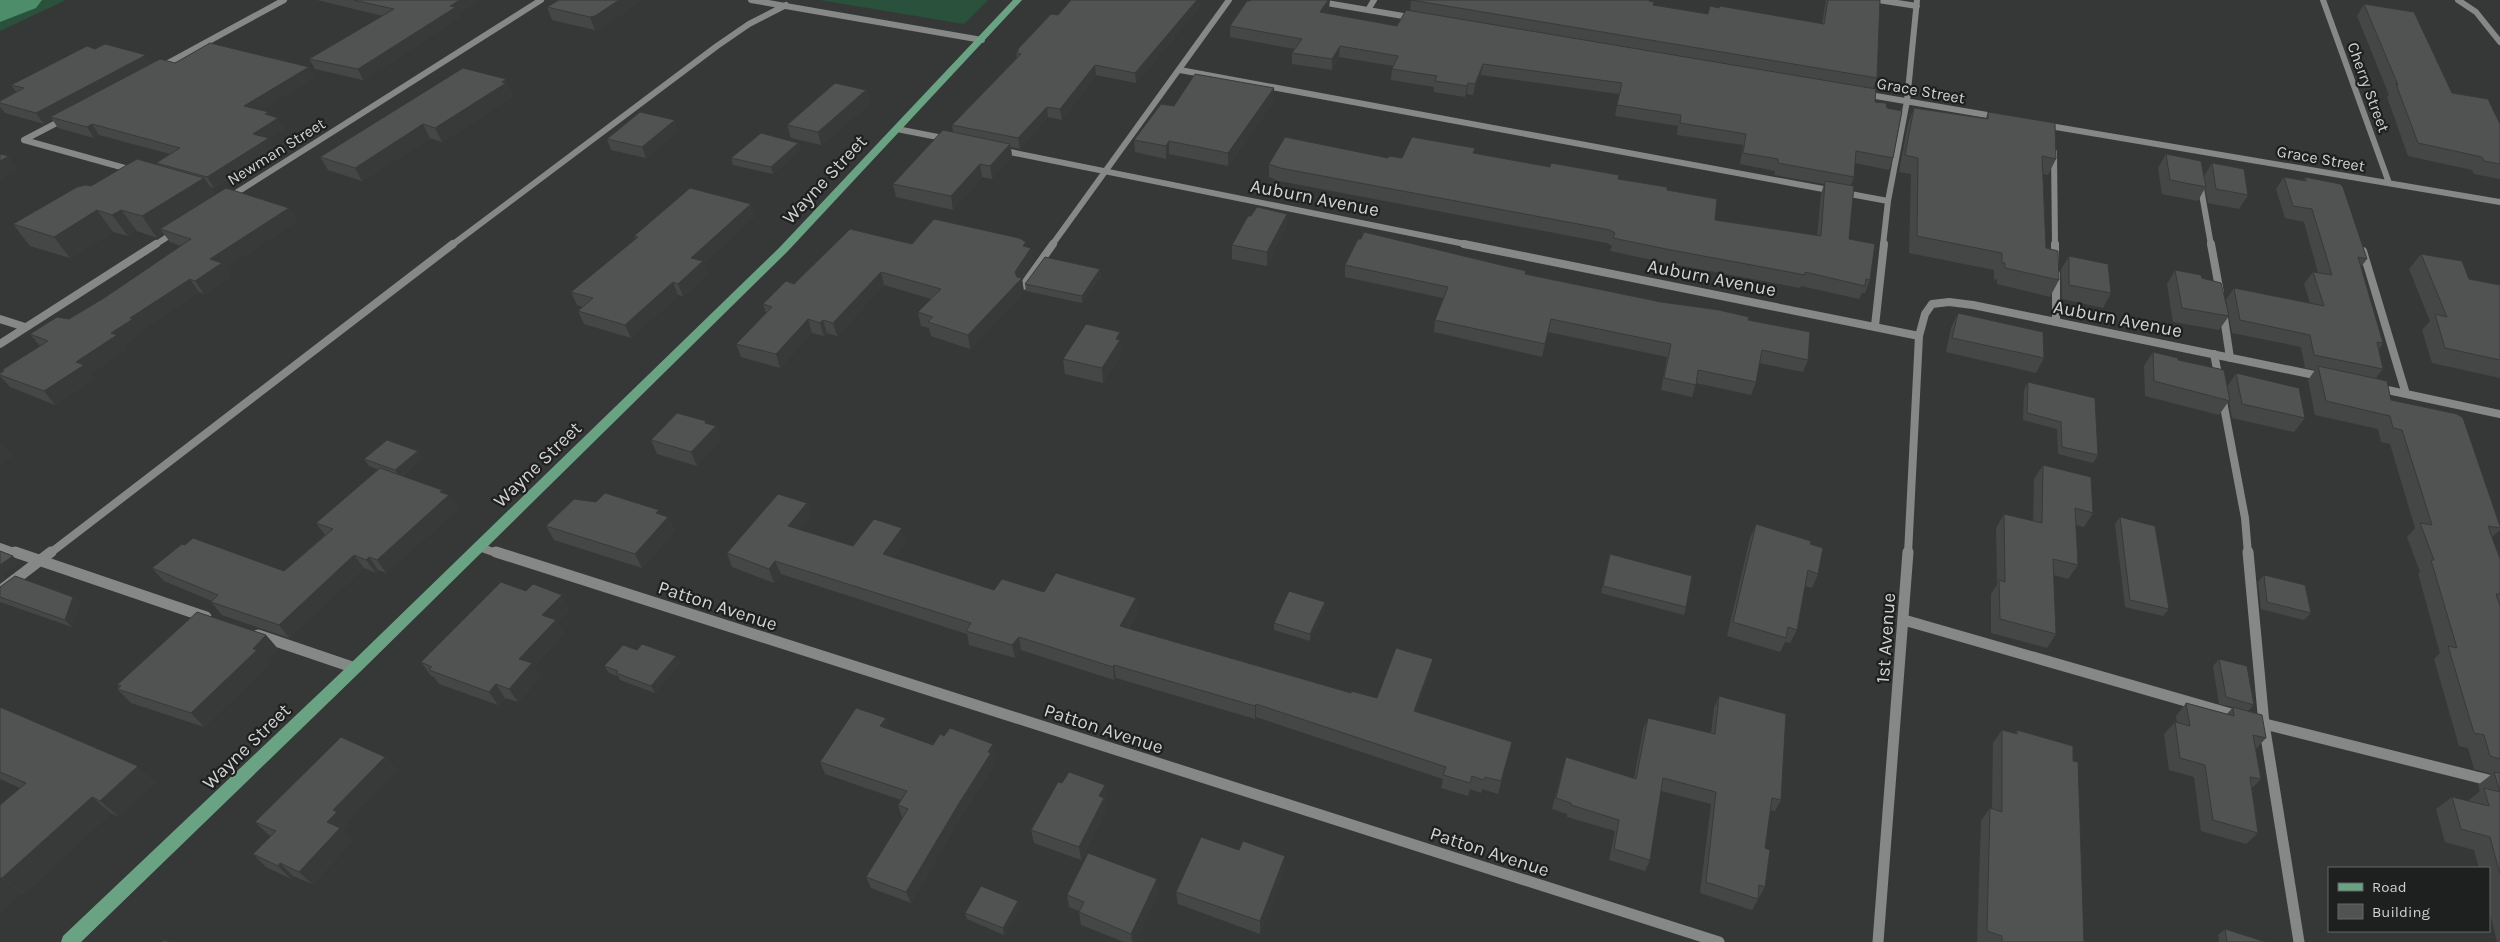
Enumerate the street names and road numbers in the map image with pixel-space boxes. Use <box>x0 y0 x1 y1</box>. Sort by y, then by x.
street label: Cherry Street <box>2343 40 2394 135</box>
street label: Grace Street <box>1875 73 1966 108</box>
street label: Newman Street <box>224 114 329 189</box>
street label: Wayne Street <box>778 131 872 229</box>
street label: Grace Street <box>2275 141 2366 176</box>
street label: Auburn Avenue <box>1249 175 1381 221</box>
street label: Auburn Avenue <box>1646 255 1778 301</box>
street label: Auburn Avenue <box>2052 296 2184 342</box>
street label: Wayne Street <box>489 417 586 512</box>
street label: Patton Avenue <box>655 576 780 636</box>
street label: 1st Avenue <box>1872 592 1900 684</box>
street label: Wayne Street <box>198 699 295 794</box>
street label: Patton Avenue <box>1041 699 1166 759</box>
street label: Patton Avenue <box>1427 822 1552 882</box>

